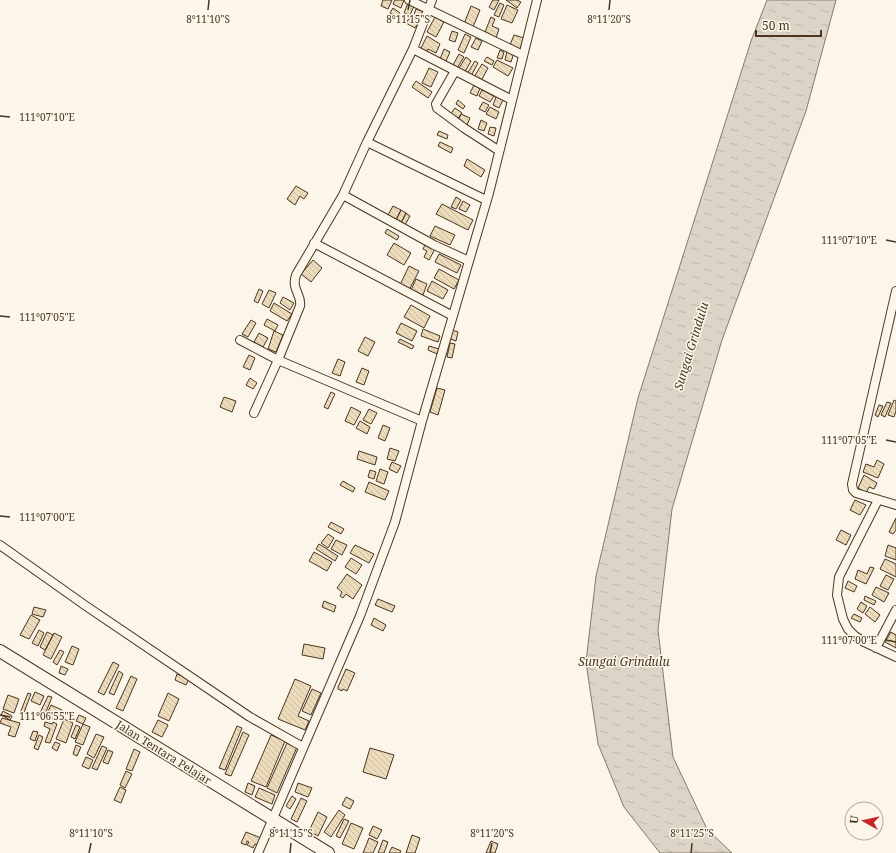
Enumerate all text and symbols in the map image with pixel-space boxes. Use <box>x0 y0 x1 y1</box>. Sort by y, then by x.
text: 8°11'10"S <box>186 12 230 26</box>
text: 8°11'15"S <box>386 12 430 26</box>
text: 8°11'20"S <box>587 12 631 26</box>
scale bar <box>756 12 821 38</box>
text: 50 m <box>762 17 790 34</box>
text: 111°07'10"E <box>19 110 75 124</box>
text: 111°07'10"E <box>821 233 877 247</box>
water label: Sungai Grindulu <box>670 300 712 392</box>
text: 111°07'05"E <box>19 310 75 324</box>
text: 111°07'05"E <box>821 433 877 447</box>
text: 111°07'00"E <box>19 510 75 524</box>
text: 111°07'00"E <box>821 633 877 647</box>
water label: Sungai Grindulu <box>578 653 670 670</box>
text: 111°06'55"E <box>19 709 75 723</box>
street label: Jalan Tentara Pelajar <box>113 716 215 788</box>
north arrow <box>844 801 884 841</box>
text: U <box>846 814 862 825</box>
text: 8°11'10"S <box>69 826 113 840</box>
text: 8°11'15"S <box>269 826 313 840</box>
text: 8°11'20"S <box>470 826 514 840</box>
text: 8°11'25"S <box>670 826 714 840</box>

